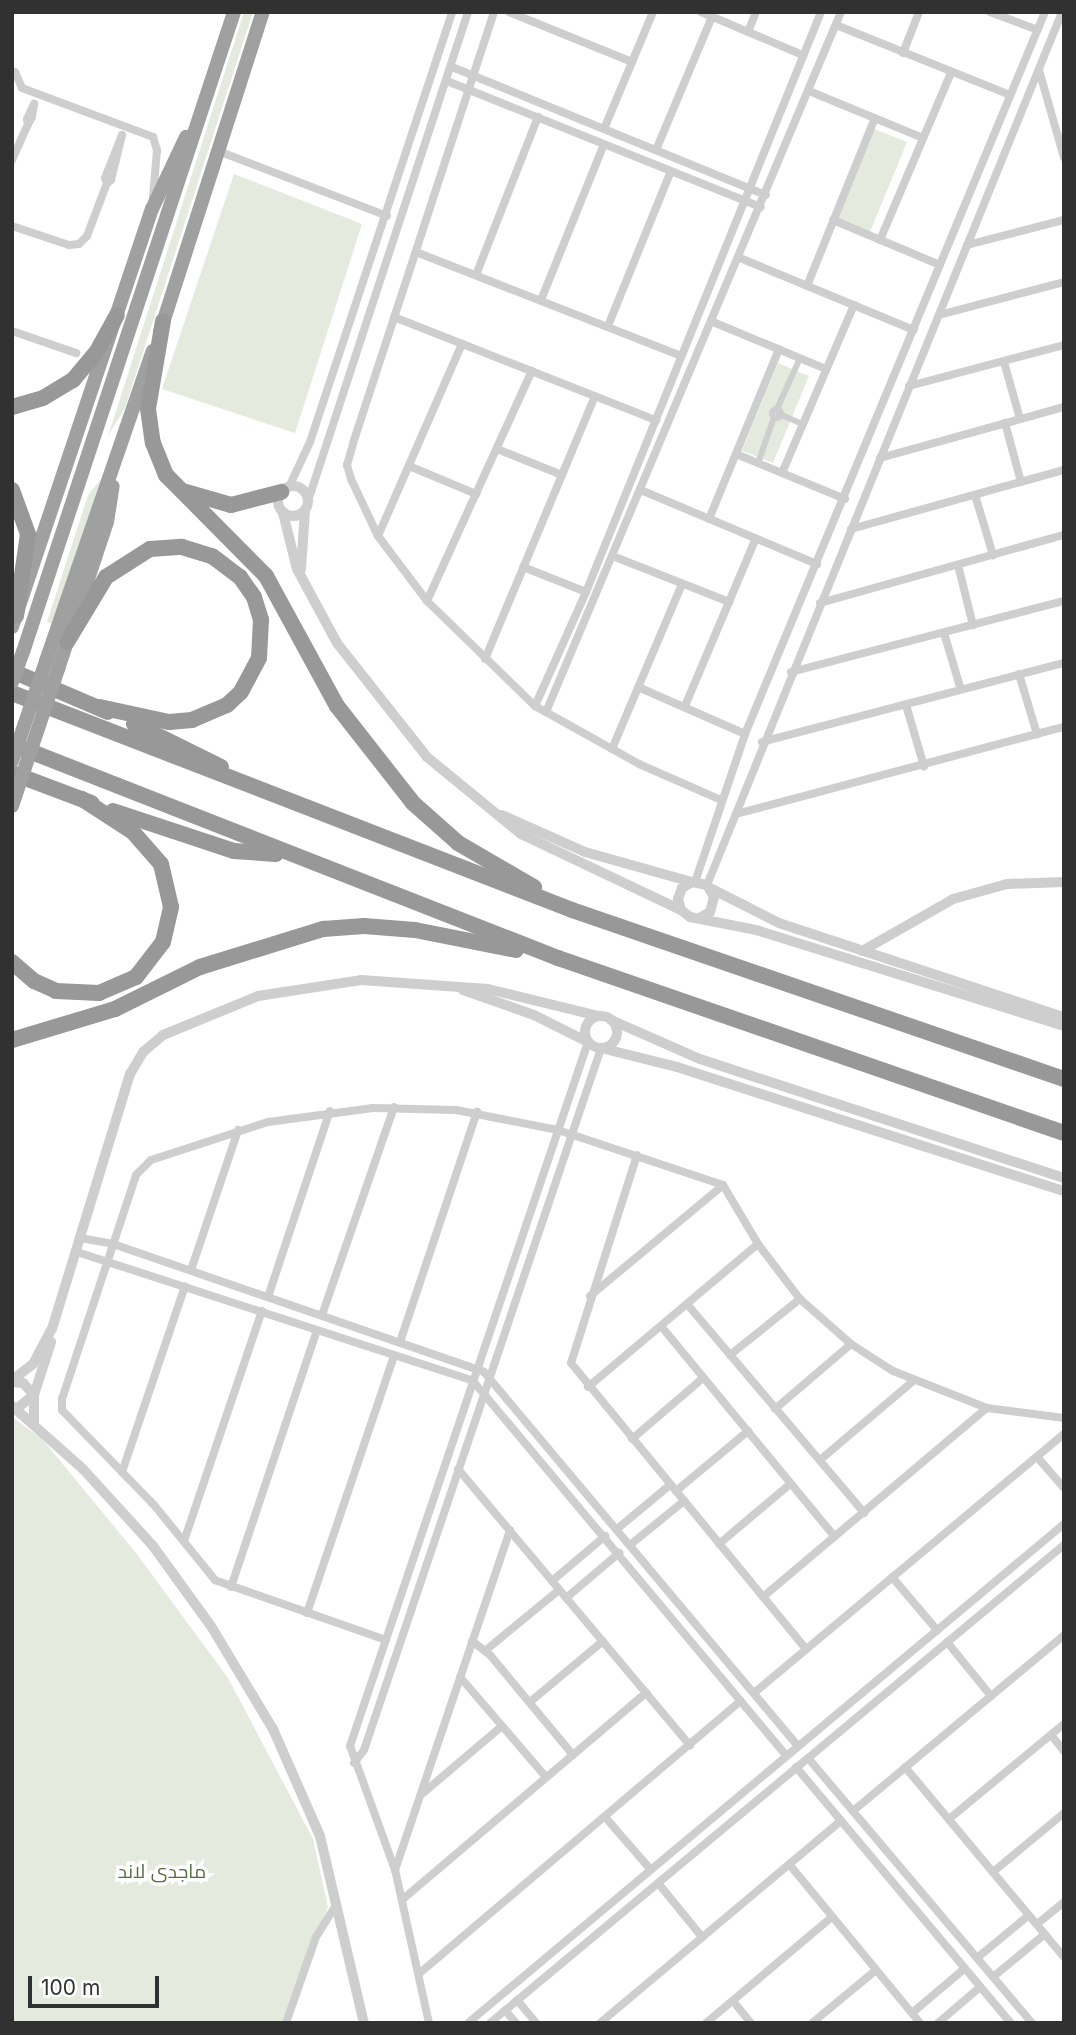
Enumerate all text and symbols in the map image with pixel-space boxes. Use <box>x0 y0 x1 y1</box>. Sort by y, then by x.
park label: ماجدی لاند <box>118 1861 206 1883</box>
scale bar <box>32 1962 163 2006</box>
text: 100 m <box>41 1975 100 2000</box>

